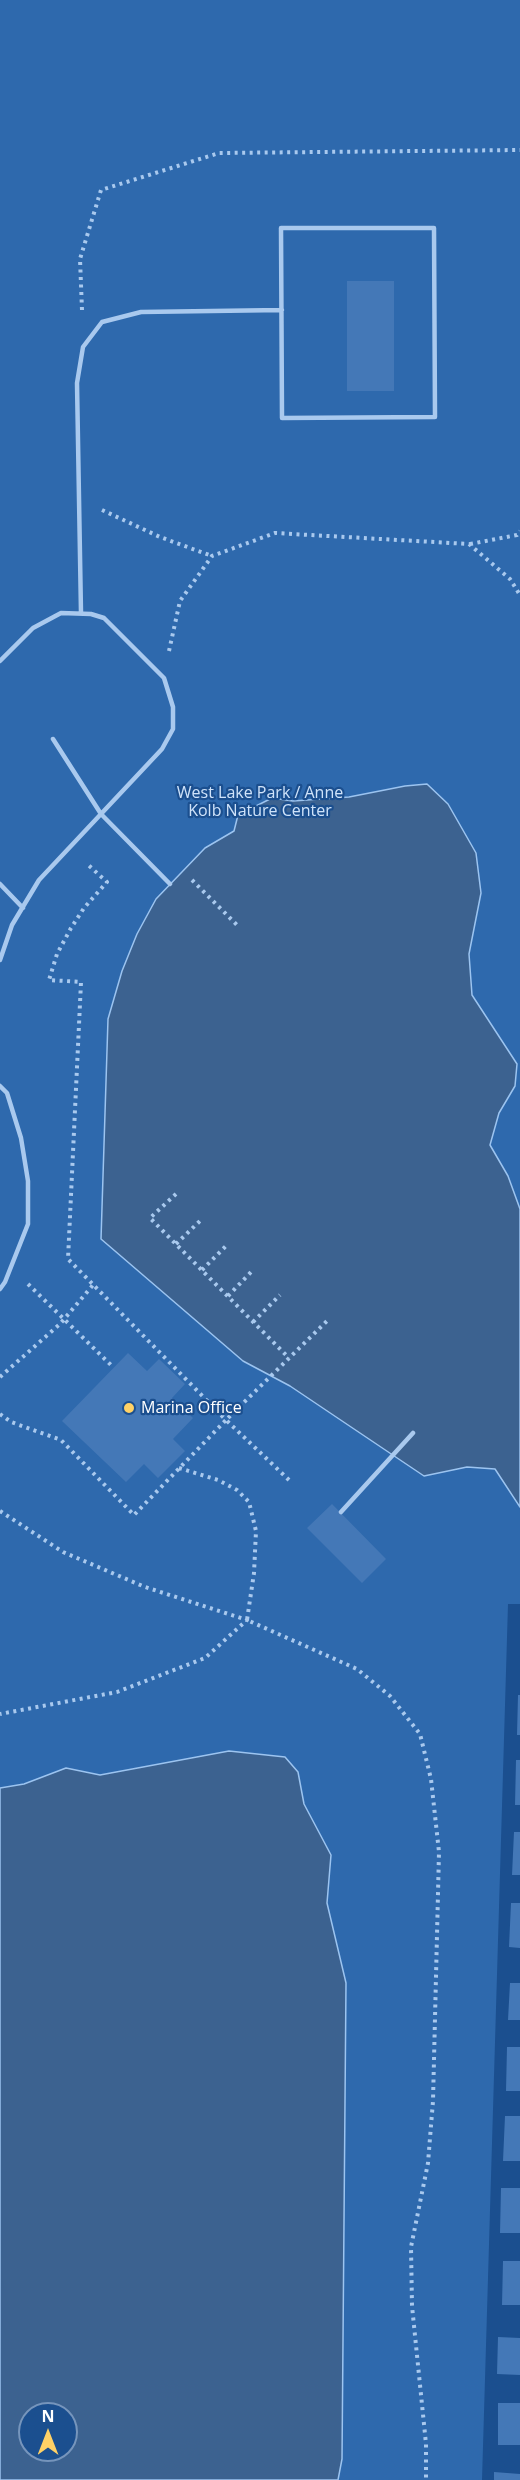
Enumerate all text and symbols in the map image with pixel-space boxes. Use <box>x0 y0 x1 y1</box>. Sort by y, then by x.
park label: West Lake Park / Anne Kolb Nature Center <box>177 783 343 821</box>
place label: Marina Office <box>141 1398 242 1418</box>
marker: Marina Office <box>122 1401 136 1415</box>
north arrow <box>18 2402 78 2462</box>
text: N <box>41 2405 55 2427</box>

